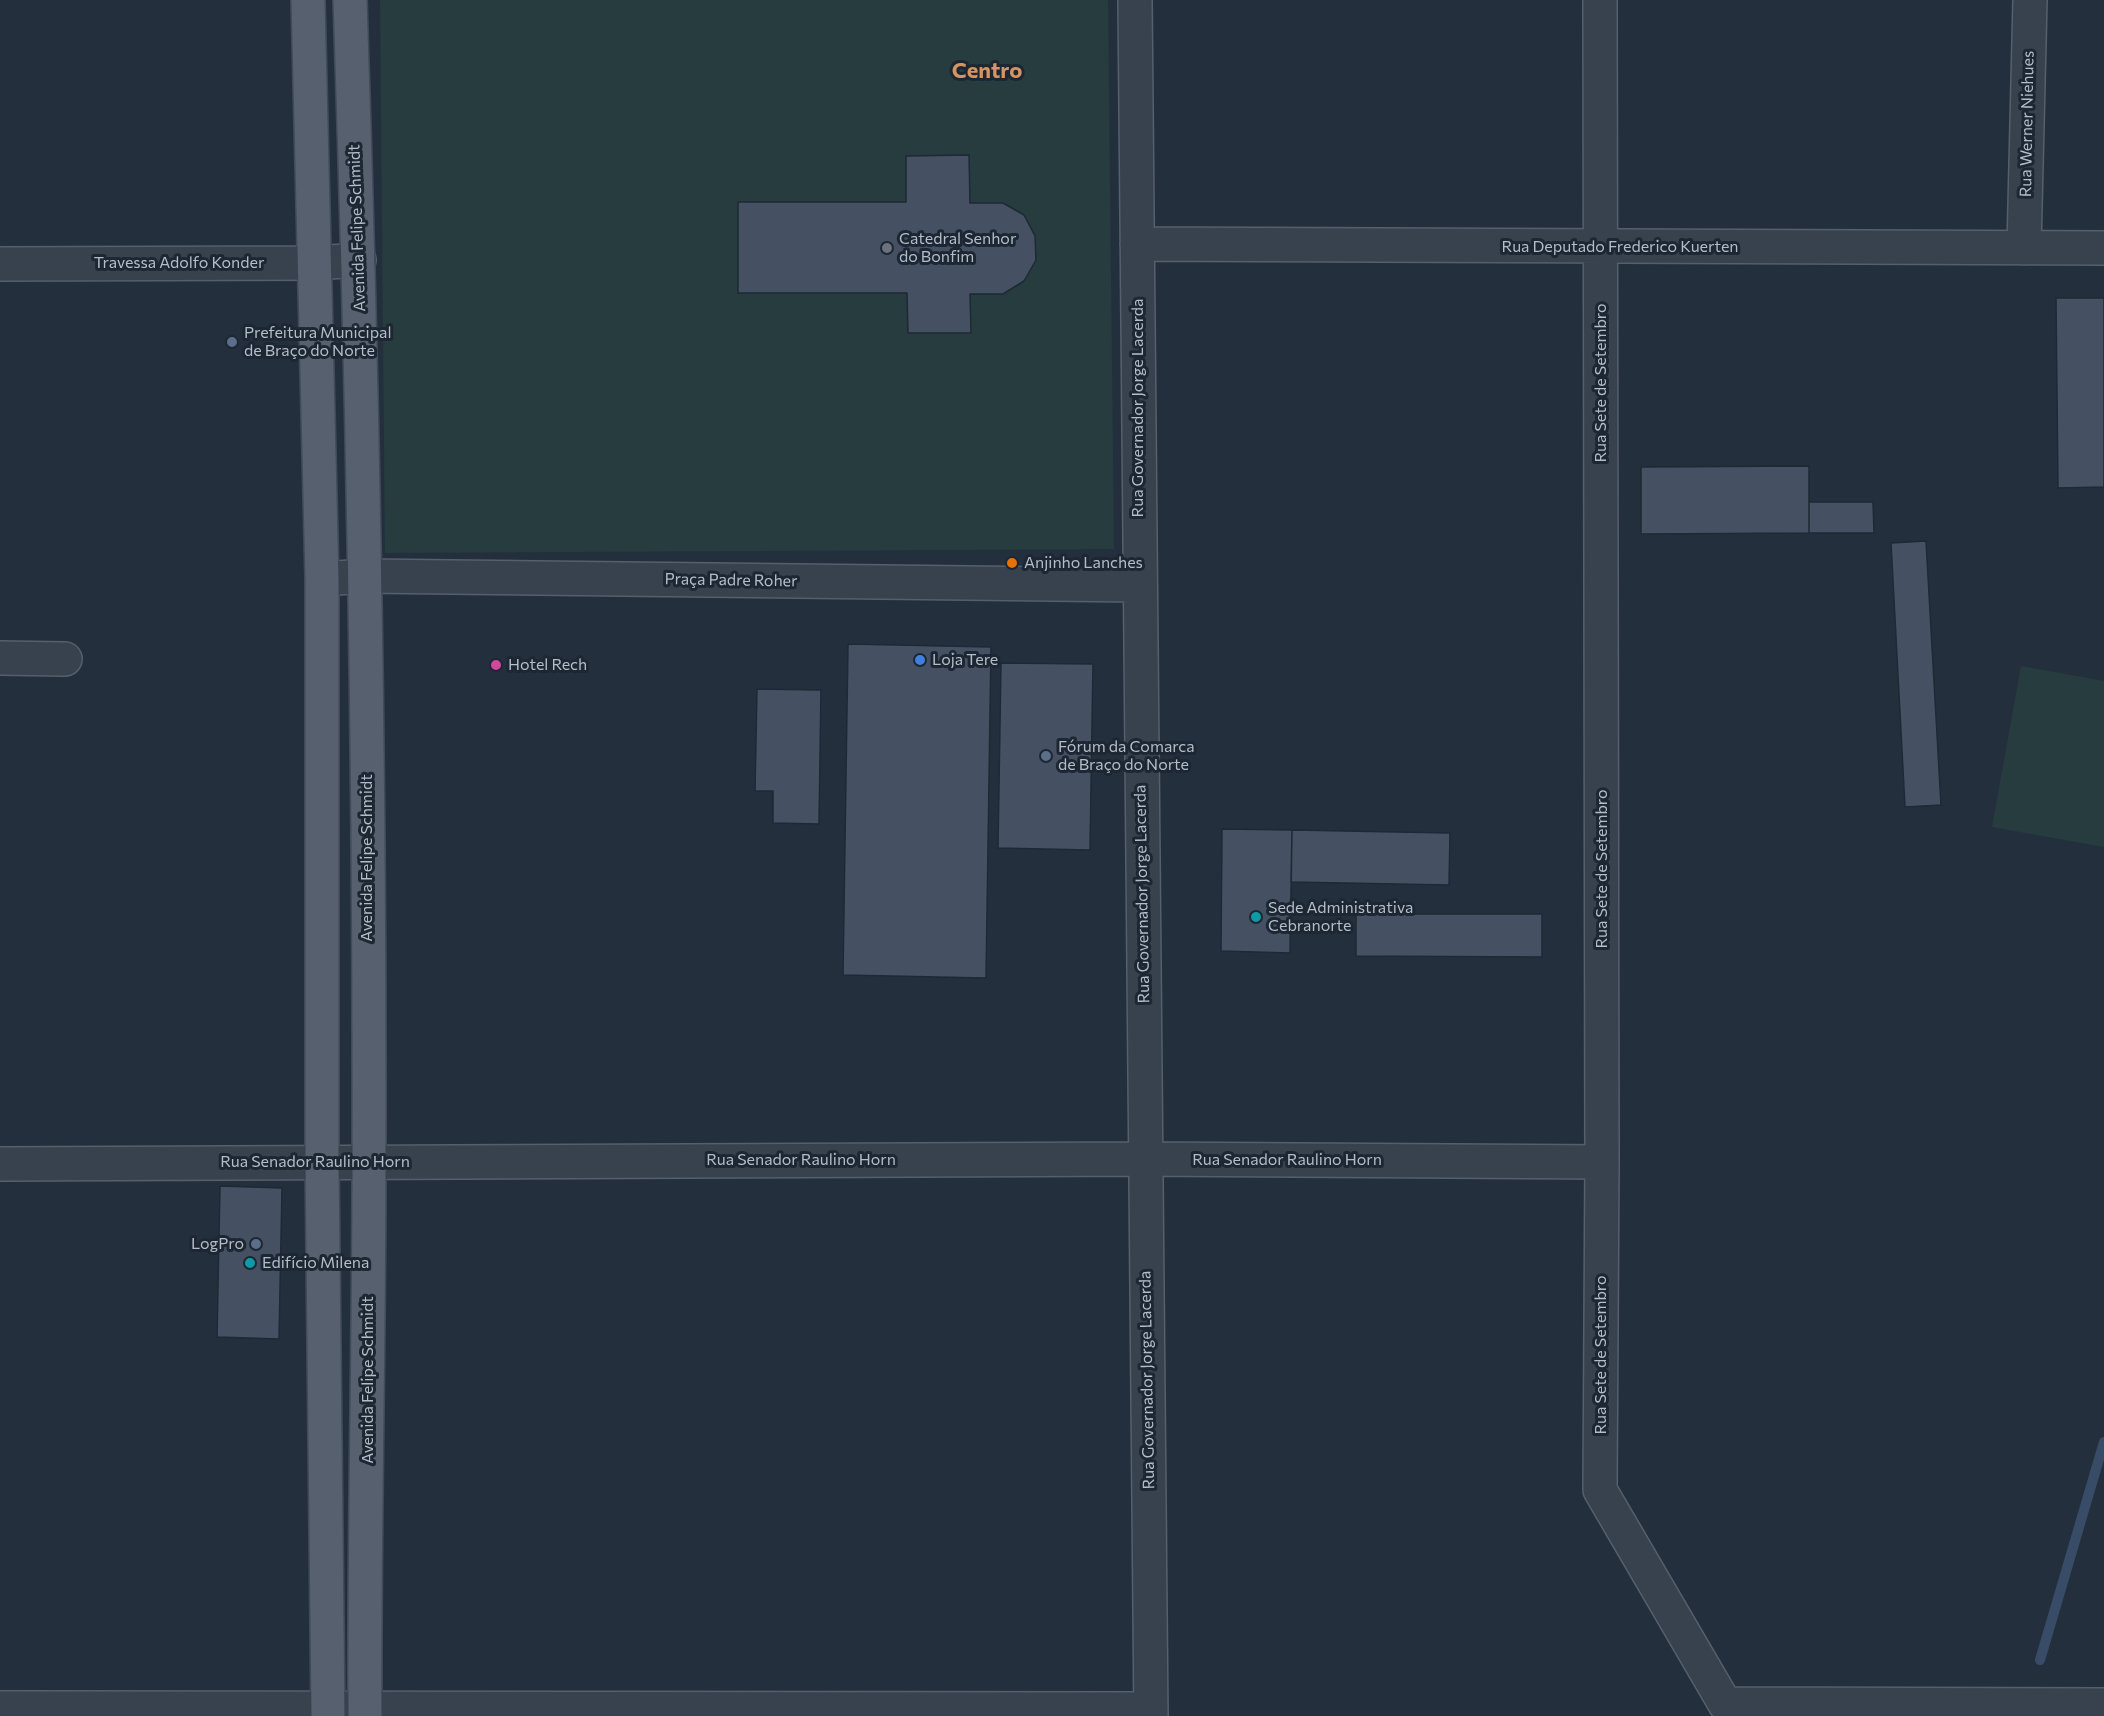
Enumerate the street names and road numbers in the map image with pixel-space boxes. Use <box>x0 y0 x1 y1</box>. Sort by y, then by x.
street label: Rua Werner Niehues <box>2016 51 2038 197</box>
street label: Avenida Felipe Schmidt <box>344 144 370 312</box>
street label: Rua Deputado Frederico Kuerten <box>1502 237 1738 257</box>
street label: Travessa Adolfo Konder <box>94 253 264 273</box>
street label: Rua Governador Jorge Lacerda <box>1128 299 1148 517</box>
street label: Rua Sete de Setembro <box>1591 303 1611 463</box>
street label: Praça Padre Roher <box>664 569 798 591</box>
street label: Avenida Felipe Schmidt <box>357 774 377 942</box>
street label: Rua Governador Jorge Lacerda <box>1130 784 1154 1004</box>
street label: Rua Sete de Setembro <box>1592 789 1612 949</box>
street label: Rua Senador Raulino Horn <box>706 1150 896 1170</box>
street label: Rua Senador Raulino Horn <box>1192 1150 1382 1170</box>
street label: Rua Senador Raulino Horn <box>220 1152 410 1172</box>
street label: Rua Governador Jorge Lacerda <box>1135 1270 1159 1490</box>
street label: Rua Sete de Setembro <box>1591 1275 1611 1435</box>
street label: Avenida Felipe Schmidt <box>358 1296 378 1464</box>

